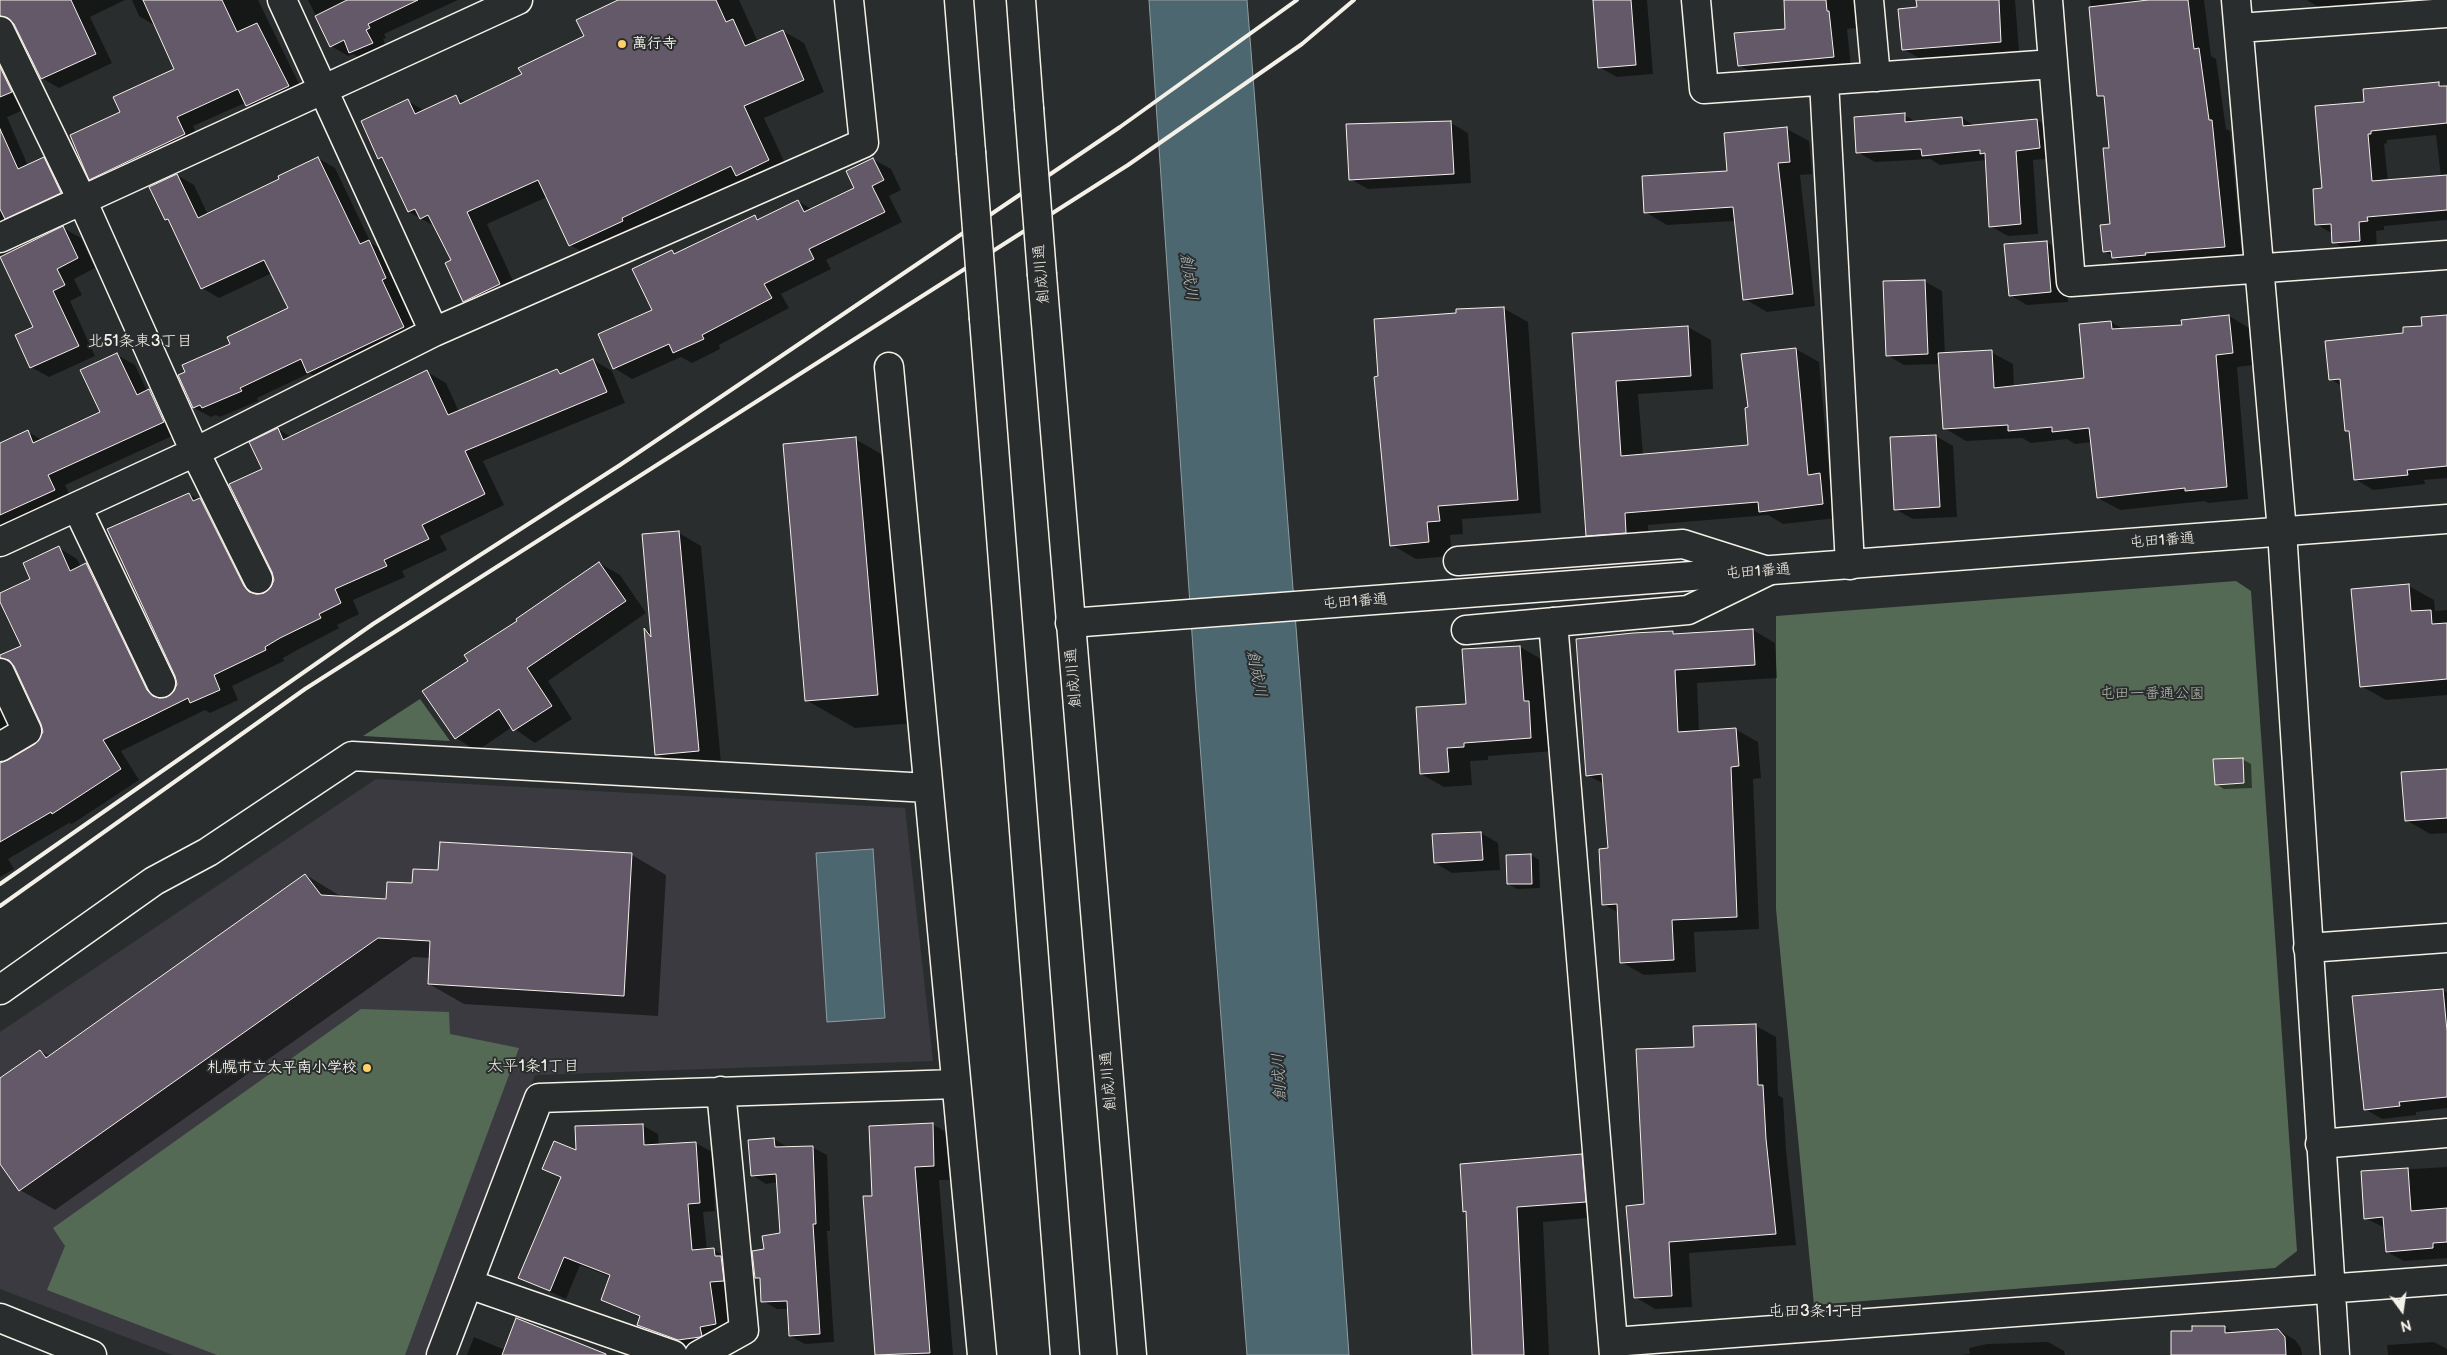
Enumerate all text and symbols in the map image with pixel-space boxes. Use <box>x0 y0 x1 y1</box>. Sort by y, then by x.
place label: 萬行寺 <box>632 35 677 53</box>
marker: 萬行寺 <box>616 38 628 50</box>
street label: 創成川通 <box>1030 243 1054 305</box>
water label: 創成川 <box>1175 252 1201 302</box>
district label: 北51条東3丁目 <box>87 332 193 352</box>
street label: 屯田1番通 <box>2129 530 2195 552</box>
street label: 屯田1番通 <box>1725 561 1791 583</box>
street label: 屯田1番通 <box>1322 591 1388 613</box>
street label: 創成川通 <box>1062 647 1086 709</box>
water label: 創成川 <box>1242 649 1270 699</box>
park label: 屯田一番通公園 <box>2100 685 2204 703</box>
street label: 創成川通 <box>1097 1050 1121 1112</box>
water label: 創成川 <box>1269 1053 1291 1101</box>
district label: 太平1条1丁目 <box>487 1057 579 1077</box>
place label: 札幌市立太平南小学校 <box>207 1059 357 1077</box>
marker: 札幌市立太平南小学校 <box>361 1062 373 1074</box>
north arrow <box>2377 1285 2427 1335</box>
district label: 屯田3条1丁目 <box>1768 1302 1864 1322</box>
text: N <box>2399 1316 2413 1335</box>

